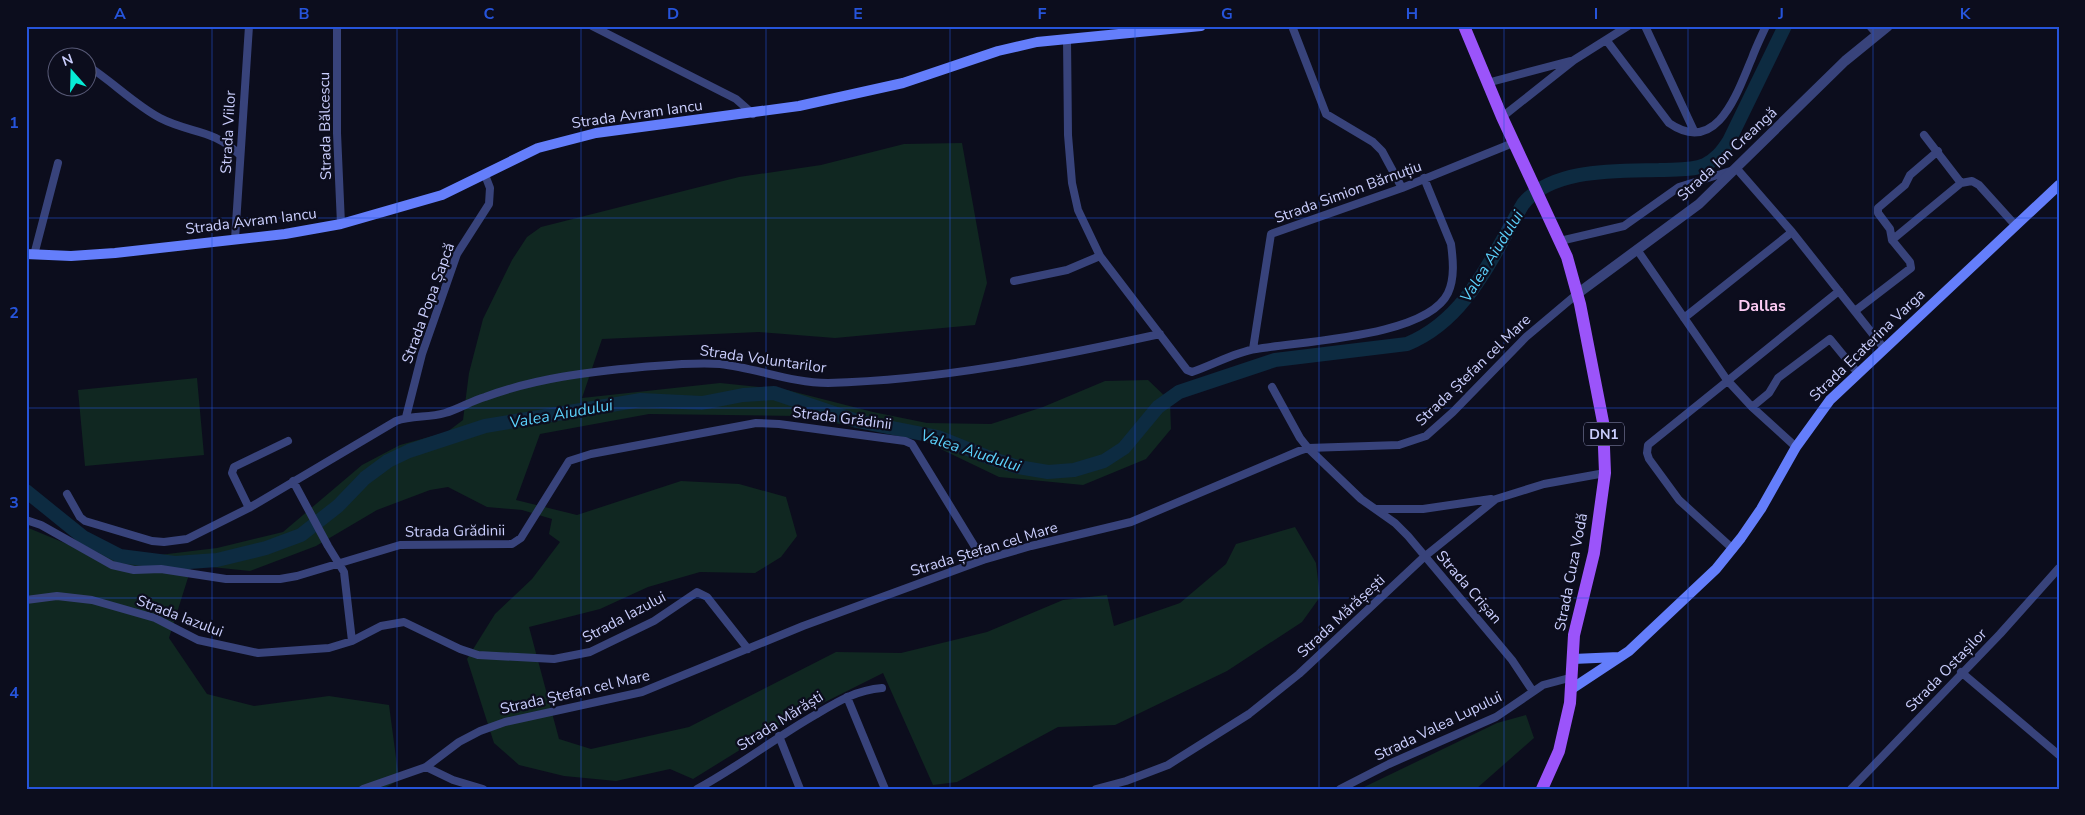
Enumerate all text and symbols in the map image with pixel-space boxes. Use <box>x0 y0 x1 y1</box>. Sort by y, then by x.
text: A <box>114 3 126 25</box>
text: B <box>298 3 310 25</box>
text: C <box>484 3 495 25</box>
text: D <box>667 3 679 25</box>
text: E <box>853 3 863 25</box>
text: F <box>1038 3 1047 25</box>
text: G <box>1221 3 1233 25</box>
text: H <box>1406 3 1418 25</box>
text: I <box>1594 3 1598 25</box>
text: J <box>1777 3 1784 25</box>
text: K <box>1960 3 1972 25</box>
north arrow <box>48 48 98 98</box>
text: N <box>60 50 76 71</box>
street label: Strada Bălcescu <box>314 72 336 180</box>
street label: Strada Viilor <box>216 89 240 174</box>
street label: Strada Avram Iancu <box>570 95 704 133</box>
street label: Strada Ion Creangă <box>1673 103 1781 205</box>
text: 1 <box>9 112 19 134</box>
street label: Strada Simion Bărnuțiu <box>1272 156 1424 228</box>
street label: Strada Avram Iancu <box>184 203 318 239</box>
water label: Valea Aiudului <box>1455 206 1529 307</box>
street label: Strada Popa Șapcă <box>397 240 459 366</box>
street label: Strada Ecaterina Varga <box>1805 284 1929 406</box>
district label: Dallas <box>1738 295 1786 317</box>
text: 2 <box>9 302 19 324</box>
street label: Strada Ștefan cel Mare <box>1411 310 1535 430</box>
street label: Strada Voluntarilor <box>698 340 828 378</box>
water label: Valea Aiudului <box>508 394 615 434</box>
street label: Strada Grădinii <box>791 402 893 434</box>
road number: DN1 <box>1584 422 1624 446</box>
water label: Valea Aiudului <box>918 424 1024 478</box>
text: 3 <box>9 492 19 514</box>
street label: Strada Cuza Vodă <box>1550 511 1592 633</box>
street label: Strada Ștefan cel Mare <box>908 517 1060 581</box>
street label: Strada Grădinii <box>405 520 505 542</box>
street label: Strada Crișan <box>1432 546 1506 628</box>
street label: Strada Mărășești <box>1293 570 1389 662</box>
street label: Strada Iazului <box>579 587 669 647</box>
street label: Strada Iazului <box>134 590 226 642</box>
street label: Strada Ostașilor <box>1901 623 1991 716</box>
street label: Strada Ștefan cel Mare <box>498 665 652 719</box>
text: 4 <box>9 682 19 704</box>
street label: Strada Valea Lupului <box>1371 686 1505 766</box>
street label: Strada Mărăști <box>733 687 827 755</box>

